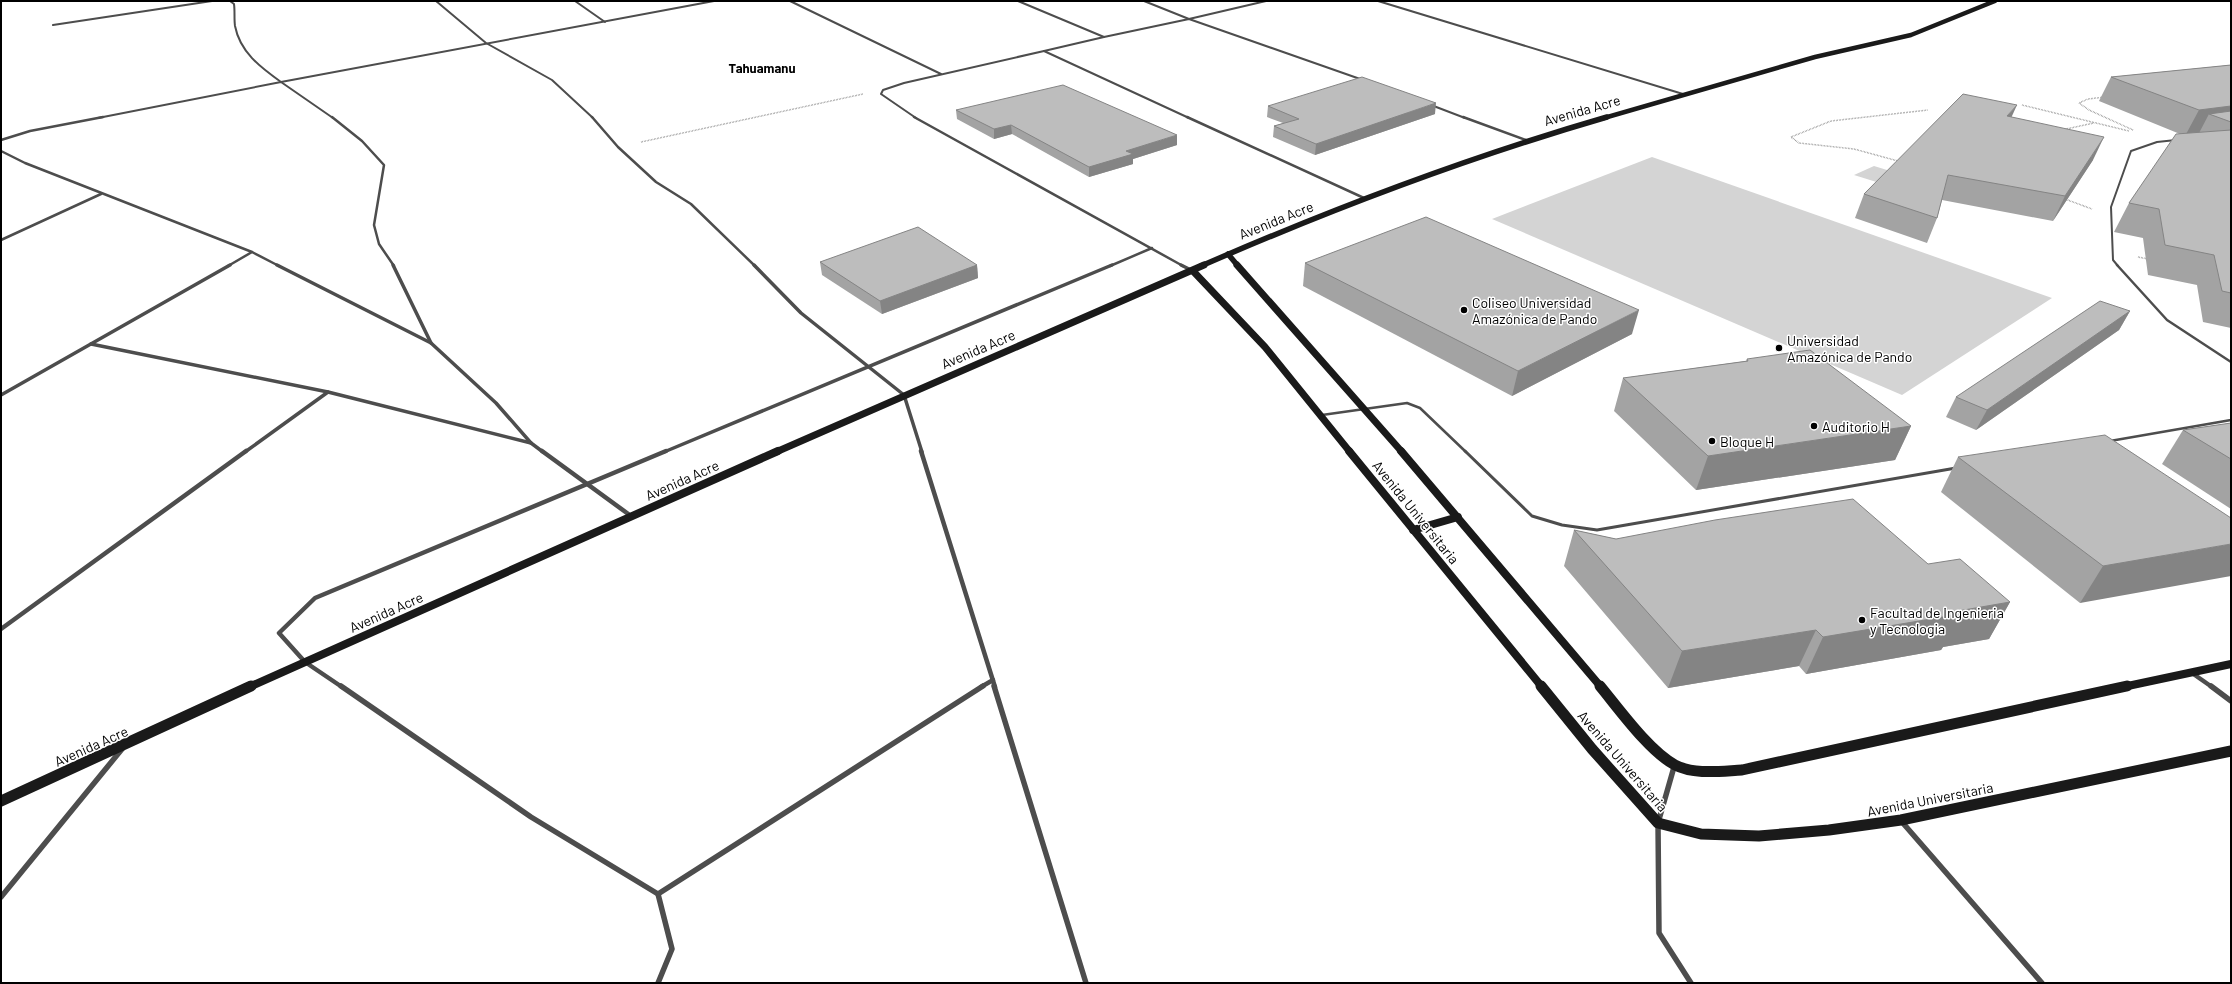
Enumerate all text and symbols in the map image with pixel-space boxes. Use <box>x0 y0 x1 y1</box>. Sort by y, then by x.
district label: Tahuamanu <box>729 60 795 76</box>
street label: Avenida Acre <box>1542 91 1622 129</box>
street label: Avenida Acre <box>1236 197 1316 243</box>
place label: Coliseo Universidad Amazónica de Pando <box>1472 294 1597 327</box>
marker: Coliseo Universidad Amazónica de Pando <box>1459 305 1469 315</box>
street label: Avenida Acre <box>938 326 1018 372</box>
place label: Universidad Amazónica de Pando <box>1787 332 1912 365</box>
marker: Universidad Amazónica de Pando <box>1774 343 1784 353</box>
place label: Auditorio H <box>1822 418 1890 435</box>
marker: Auditorio H <box>1809 421 1819 431</box>
place label: Bloque H <box>1720 433 1774 450</box>
marker: Bloque H <box>1707 436 1717 446</box>
street label: Avenida Acre <box>643 456 721 504</box>
street label: Avenida Universitaria <box>1369 457 1463 567</box>
street label: Avenida Acre <box>347 588 425 636</box>
place label: Facultad de Ingenieria y Tecnologia <box>1870 604 2004 637</box>
marker: Facultad de Ingenieria y Tecnologia <box>1857 615 1867 625</box>
street label: Avenida Universitaria <box>1575 707 1671 815</box>
street label: Avenida Acre <box>52 722 130 770</box>
street label: Avenida Universitaria <box>1865 778 1995 820</box>

